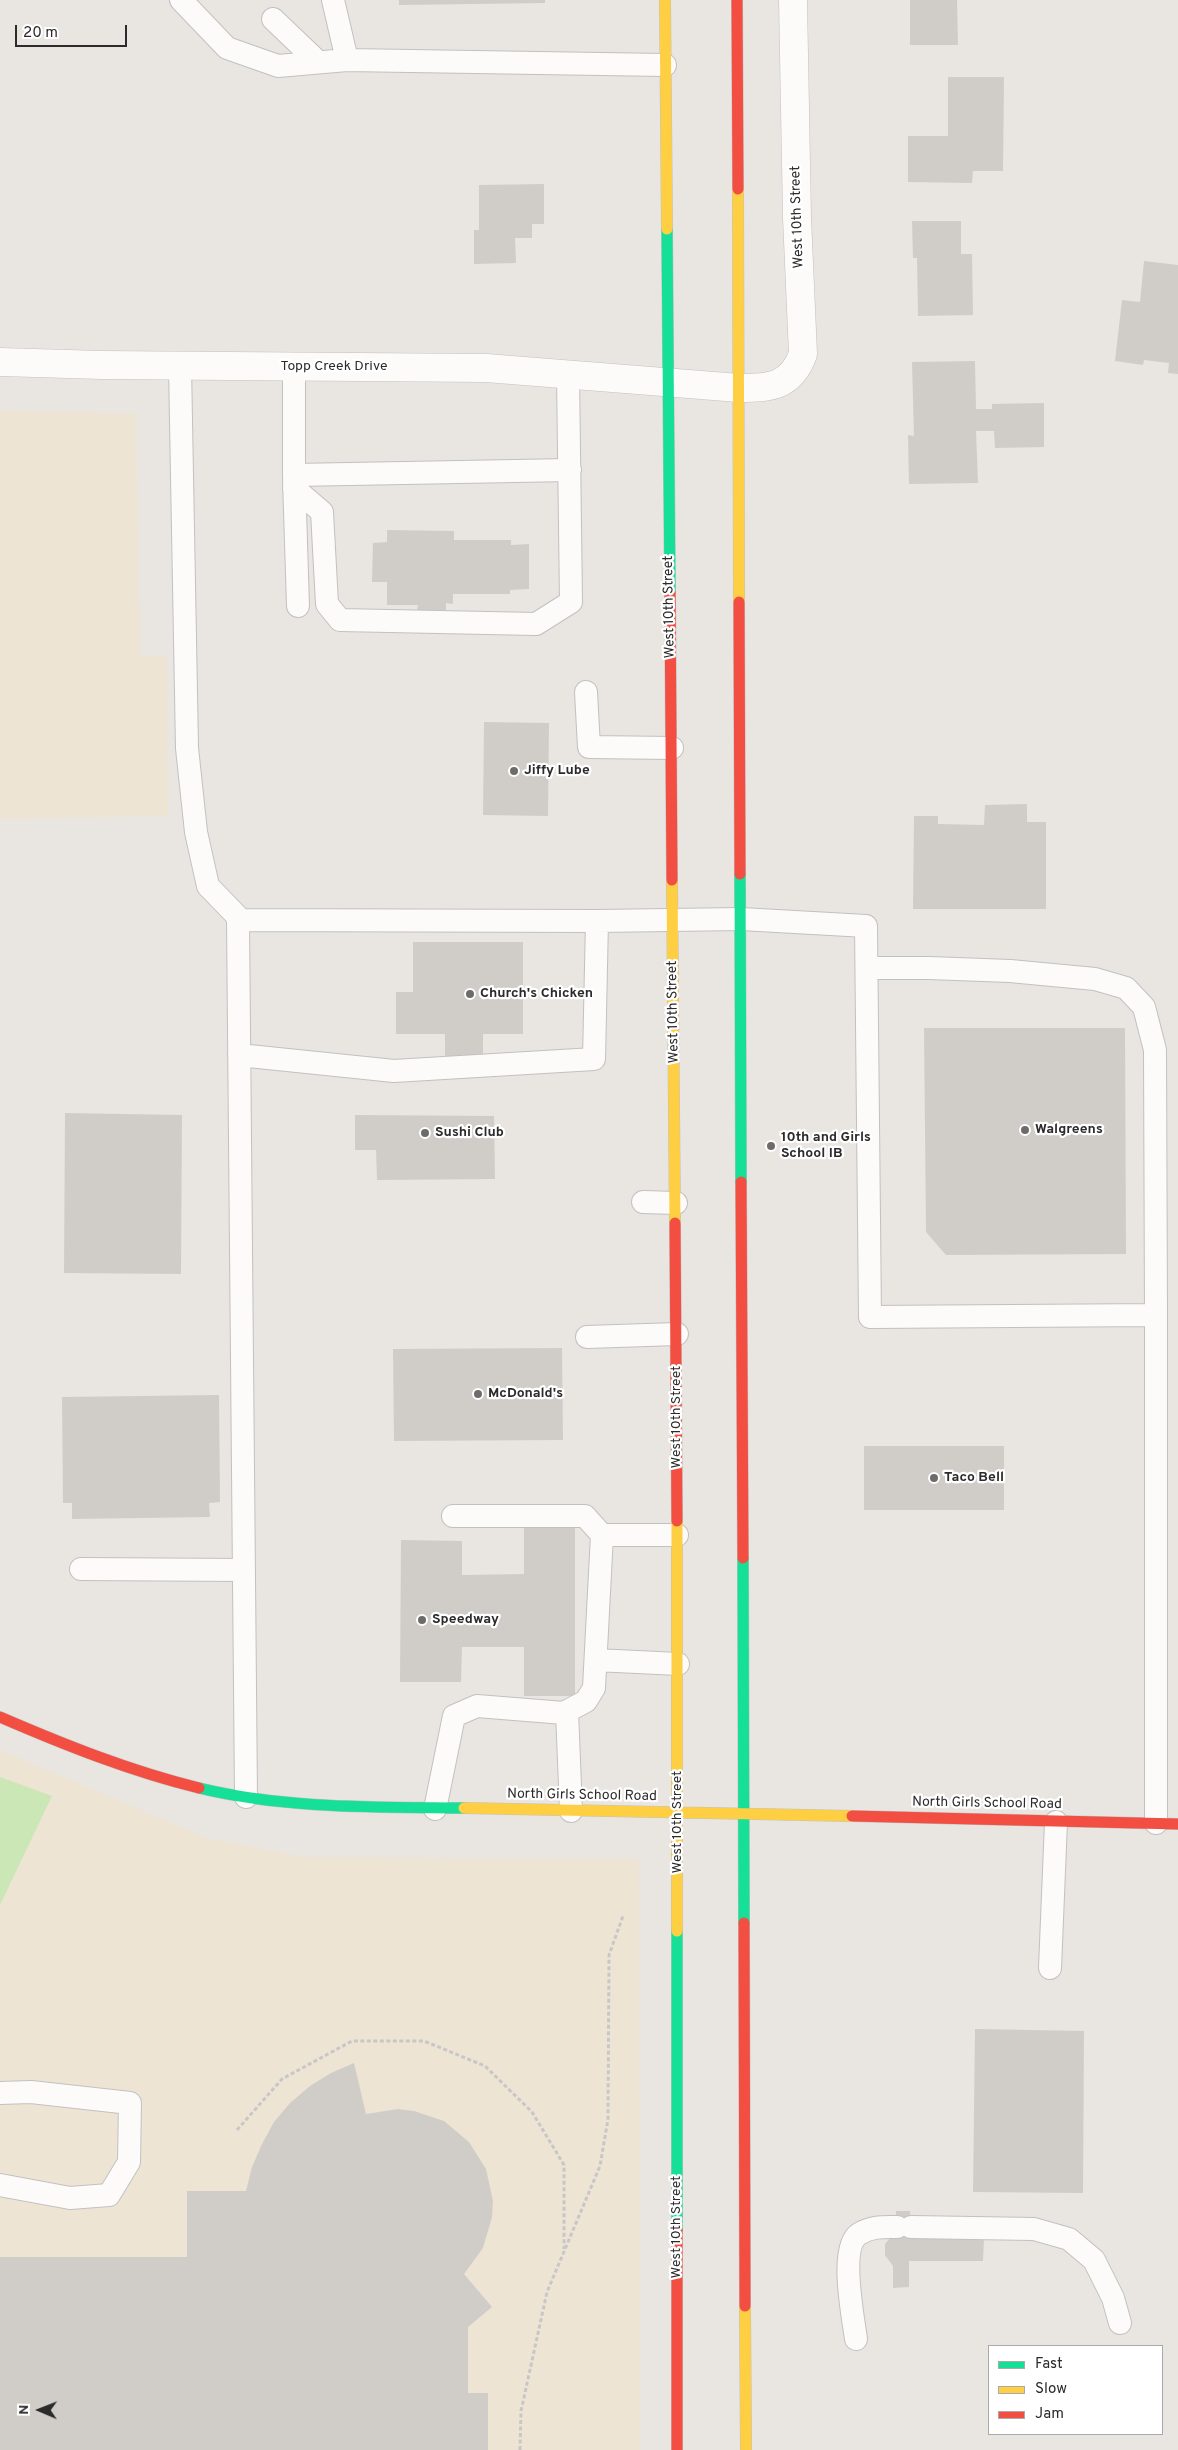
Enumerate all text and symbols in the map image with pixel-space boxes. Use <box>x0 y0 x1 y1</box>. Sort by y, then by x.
scale bar <box>18 15 130 47</box>
text: 20 m <box>23 24 58 43</box>
street label: West 10th Street <box>788 165 808 269</box>
street label: Topp Creek Drive <box>280 359 388 375</box>
street label: West 10th Street <box>661 555 679 659</box>
place label: Jiffy Lube <box>524 763 590 779</box>
marker: Jiffy Lube <box>508 765 520 777</box>
street label: West 10th Street <box>665 960 683 1064</box>
place label: Church's Chicken <box>480 986 593 1002</box>
marker: Church's Chicken <box>464 988 476 1000</box>
place label: Walgreens <box>1035 1122 1103 1138</box>
marker: Walgreens <box>1019 1124 1031 1136</box>
place label: Sushi Club <box>435 1125 504 1141</box>
marker: Sushi Club <box>419 1127 431 1139</box>
place label: 10th and Girls School IB <box>781 1130 871 1162</box>
marker: 10th and Girls School IB <box>765 1140 777 1152</box>
street label: West 10th Street <box>669 1366 685 1468</box>
place label: McDonald's <box>488 1386 563 1402</box>
marker: McDonald's <box>472 1388 484 1400</box>
place label: Taco Bell <box>944 1470 1004 1486</box>
marker: Taco Bell <box>928 1472 940 1484</box>
place label: Speedway <box>432 1612 499 1628</box>
marker: Speedway <box>416 1614 428 1626</box>
street label: West 10th Street <box>670 1771 686 1873</box>
street label: North Girls School Road <box>507 1786 657 1806</box>
street label: North Girls School Road <box>912 1794 1062 1814</box>
street label: West 10th Street <box>669 2176 685 2278</box>
legend <box>988 2345 1163 2435</box>
text: Fast <box>1035 2355 1063 2374</box>
text: Slow <box>1035 2380 1067 2399</box>
north arrow <box>15 2385 65 2435</box>
text: N <box>16 2405 33 2415</box>
text: Jam <box>1035 2405 1064 2424</box>

